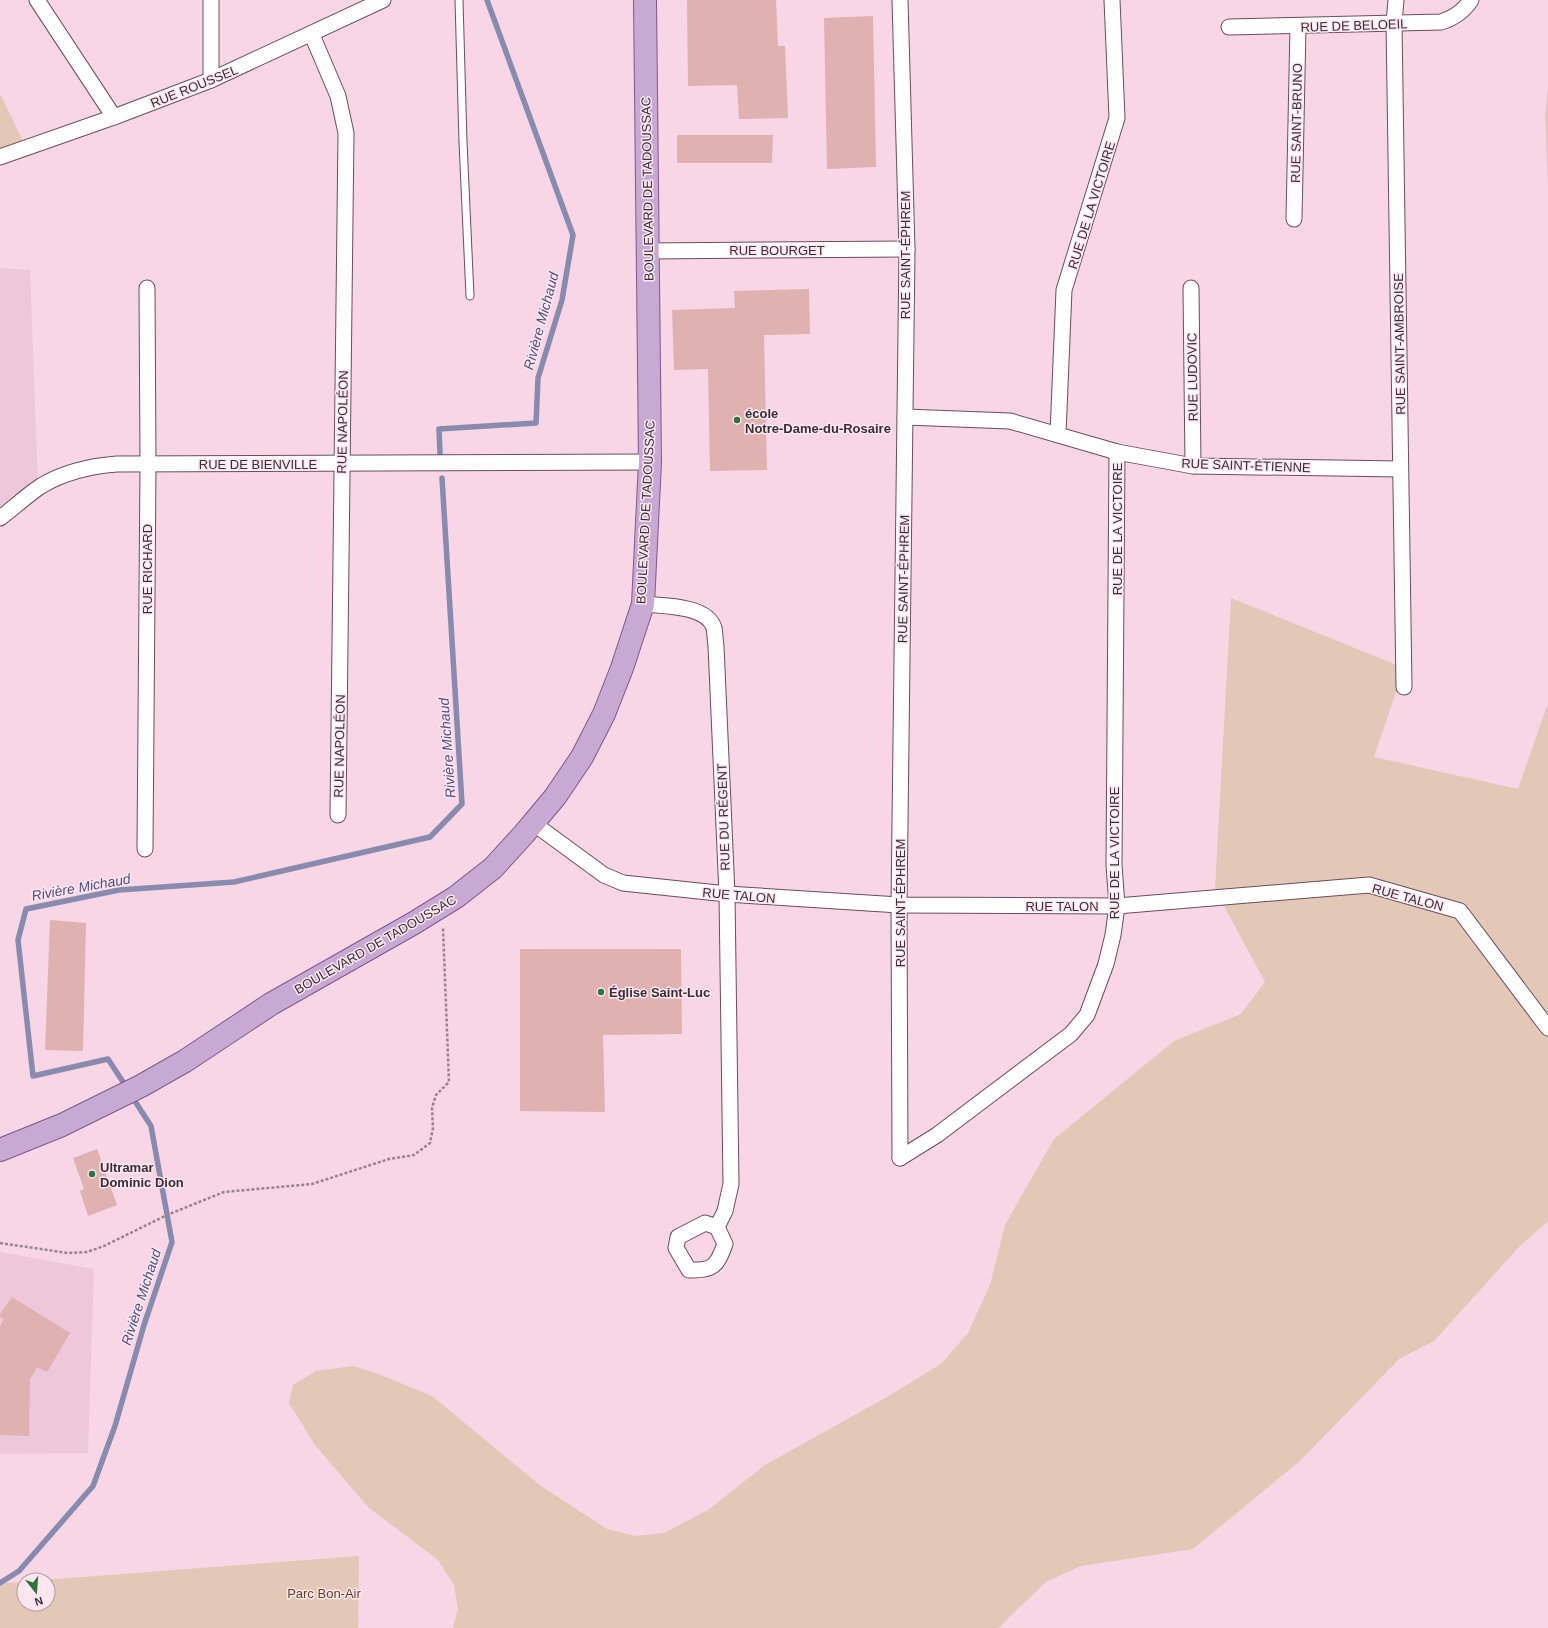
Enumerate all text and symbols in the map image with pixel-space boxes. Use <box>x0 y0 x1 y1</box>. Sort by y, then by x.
street label: RUE DE BELOEIL <box>1300 16 1408 35</box>
street label: RUE ROUSSEL <box>148 62 240 111</box>
street label: RUE SAINT-BRUNO <box>1288 63 1305 183</box>
street label: BOULEVARD DE TADOUSSAC <box>638 97 657 281</box>
street label: RUE DE LA VICTOIRE <box>1065 139 1118 271</box>
street label: RUE SAINT-ÉPHREM <box>898 191 913 319</box>
street label: RUE BOURGET <box>729 243 825 258</box>
water label: Rivière Michaud <box>520 269 562 372</box>
street label: RUE SAINT-AMBROISE <box>1391 273 1408 415</box>
street label: RUE LUDOVIC <box>1184 332 1201 422</box>
street label: RUE NAPOLÉON <box>334 370 351 474</box>
place label: école Notre-Dame-du-Rosaire <box>745 406 891 436</box>
marker: école Notre-Dame-du-Rosaire <box>732 415 742 425</box>
street label: BOULEVARD DE TADOUSSAC <box>633 420 658 604</box>
street label: RUE SAINT-ÉTIENNE <box>1181 456 1311 475</box>
street label: RUE DE BIENVILLE <box>199 457 318 472</box>
street label: RUE DE LA VICTOIRE <box>1110 462 1125 595</box>
street label: RUE SAINT-ÉPHREM <box>895 515 912 643</box>
street label: RUE RICHARD <box>140 524 155 614</box>
street label: RUE NAPOLÉON <box>331 694 348 798</box>
water label: Rivière Michaud <box>435 696 458 799</box>
street label: RUE DU RÉGENT <box>714 763 733 871</box>
street label: RUE DE LA VICTOIRE <box>1107 786 1122 919</box>
street label: RUE SAINT-ÉPHREM <box>893 839 908 967</box>
water label: Rivière Michaud <box>30 870 133 904</box>
street label: RUE TALON <box>1371 881 1445 914</box>
street label: RUE TALON <box>702 885 776 906</box>
street label: BOULEVARD DE TADOUSSAC <box>292 892 459 997</box>
street label: RUE TALON <box>1025 899 1099 914</box>
place label: Église Saint-Luc <box>609 985 710 1000</box>
marker: Église Saint-Luc <box>596 987 606 997</box>
place label: Ultramar Dominic Dion <box>100 1160 184 1190</box>
marker: Ultramar Dominic Dion <box>87 1169 97 1179</box>
water label: Rivière Michaud <box>118 1246 164 1347</box>
north arrow <box>16 1572 56 1612</box>
park label: Parc Bon-Air <box>287 1586 362 1601</box>
text: N <box>33 1595 44 1608</box>

